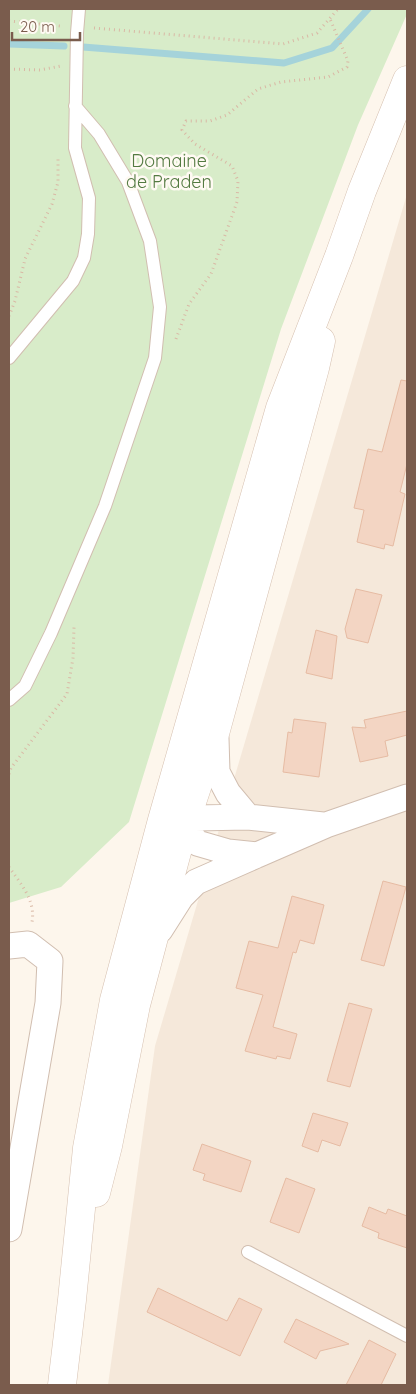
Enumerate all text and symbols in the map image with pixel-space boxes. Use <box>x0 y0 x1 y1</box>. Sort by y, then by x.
scale bar <box>12 10 80 42</box>
text: 20 m <box>20 17 55 36</box>
park label: Domaine de Praden <box>126 149 212 193</box>

